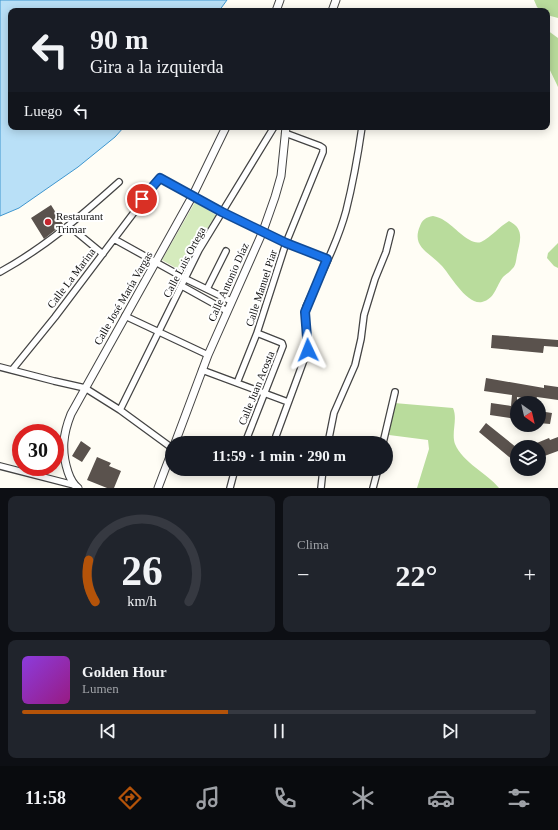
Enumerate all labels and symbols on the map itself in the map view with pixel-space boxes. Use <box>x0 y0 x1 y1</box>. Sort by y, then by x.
pin <box>125 182 159 216</box>
place label: Restaurant Trimar <box>56 210 103 235</box>
marker: Restaurant Trimar <box>43 217 53 227</box>
street label: Calle Luis Ortega <box>160 225 208 299</box>
street label: Calle Antonio Díaz <box>205 241 251 323</box>
street label: Calle La Marina <box>45 246 98 310</box>
street label: Calle Manuel Piar <box>243 248 279 328</box>
street label: Calle José María Vargas <box>91 249 155 347</box>
position arrow <box>287 329 329 371</box>
street label: Calle Juan Acosta <box>236 349 276 427</box>
north arrow <box>510 396 546 432</box>
speed limit sign: 30 <box>12 424 64 476</box>

